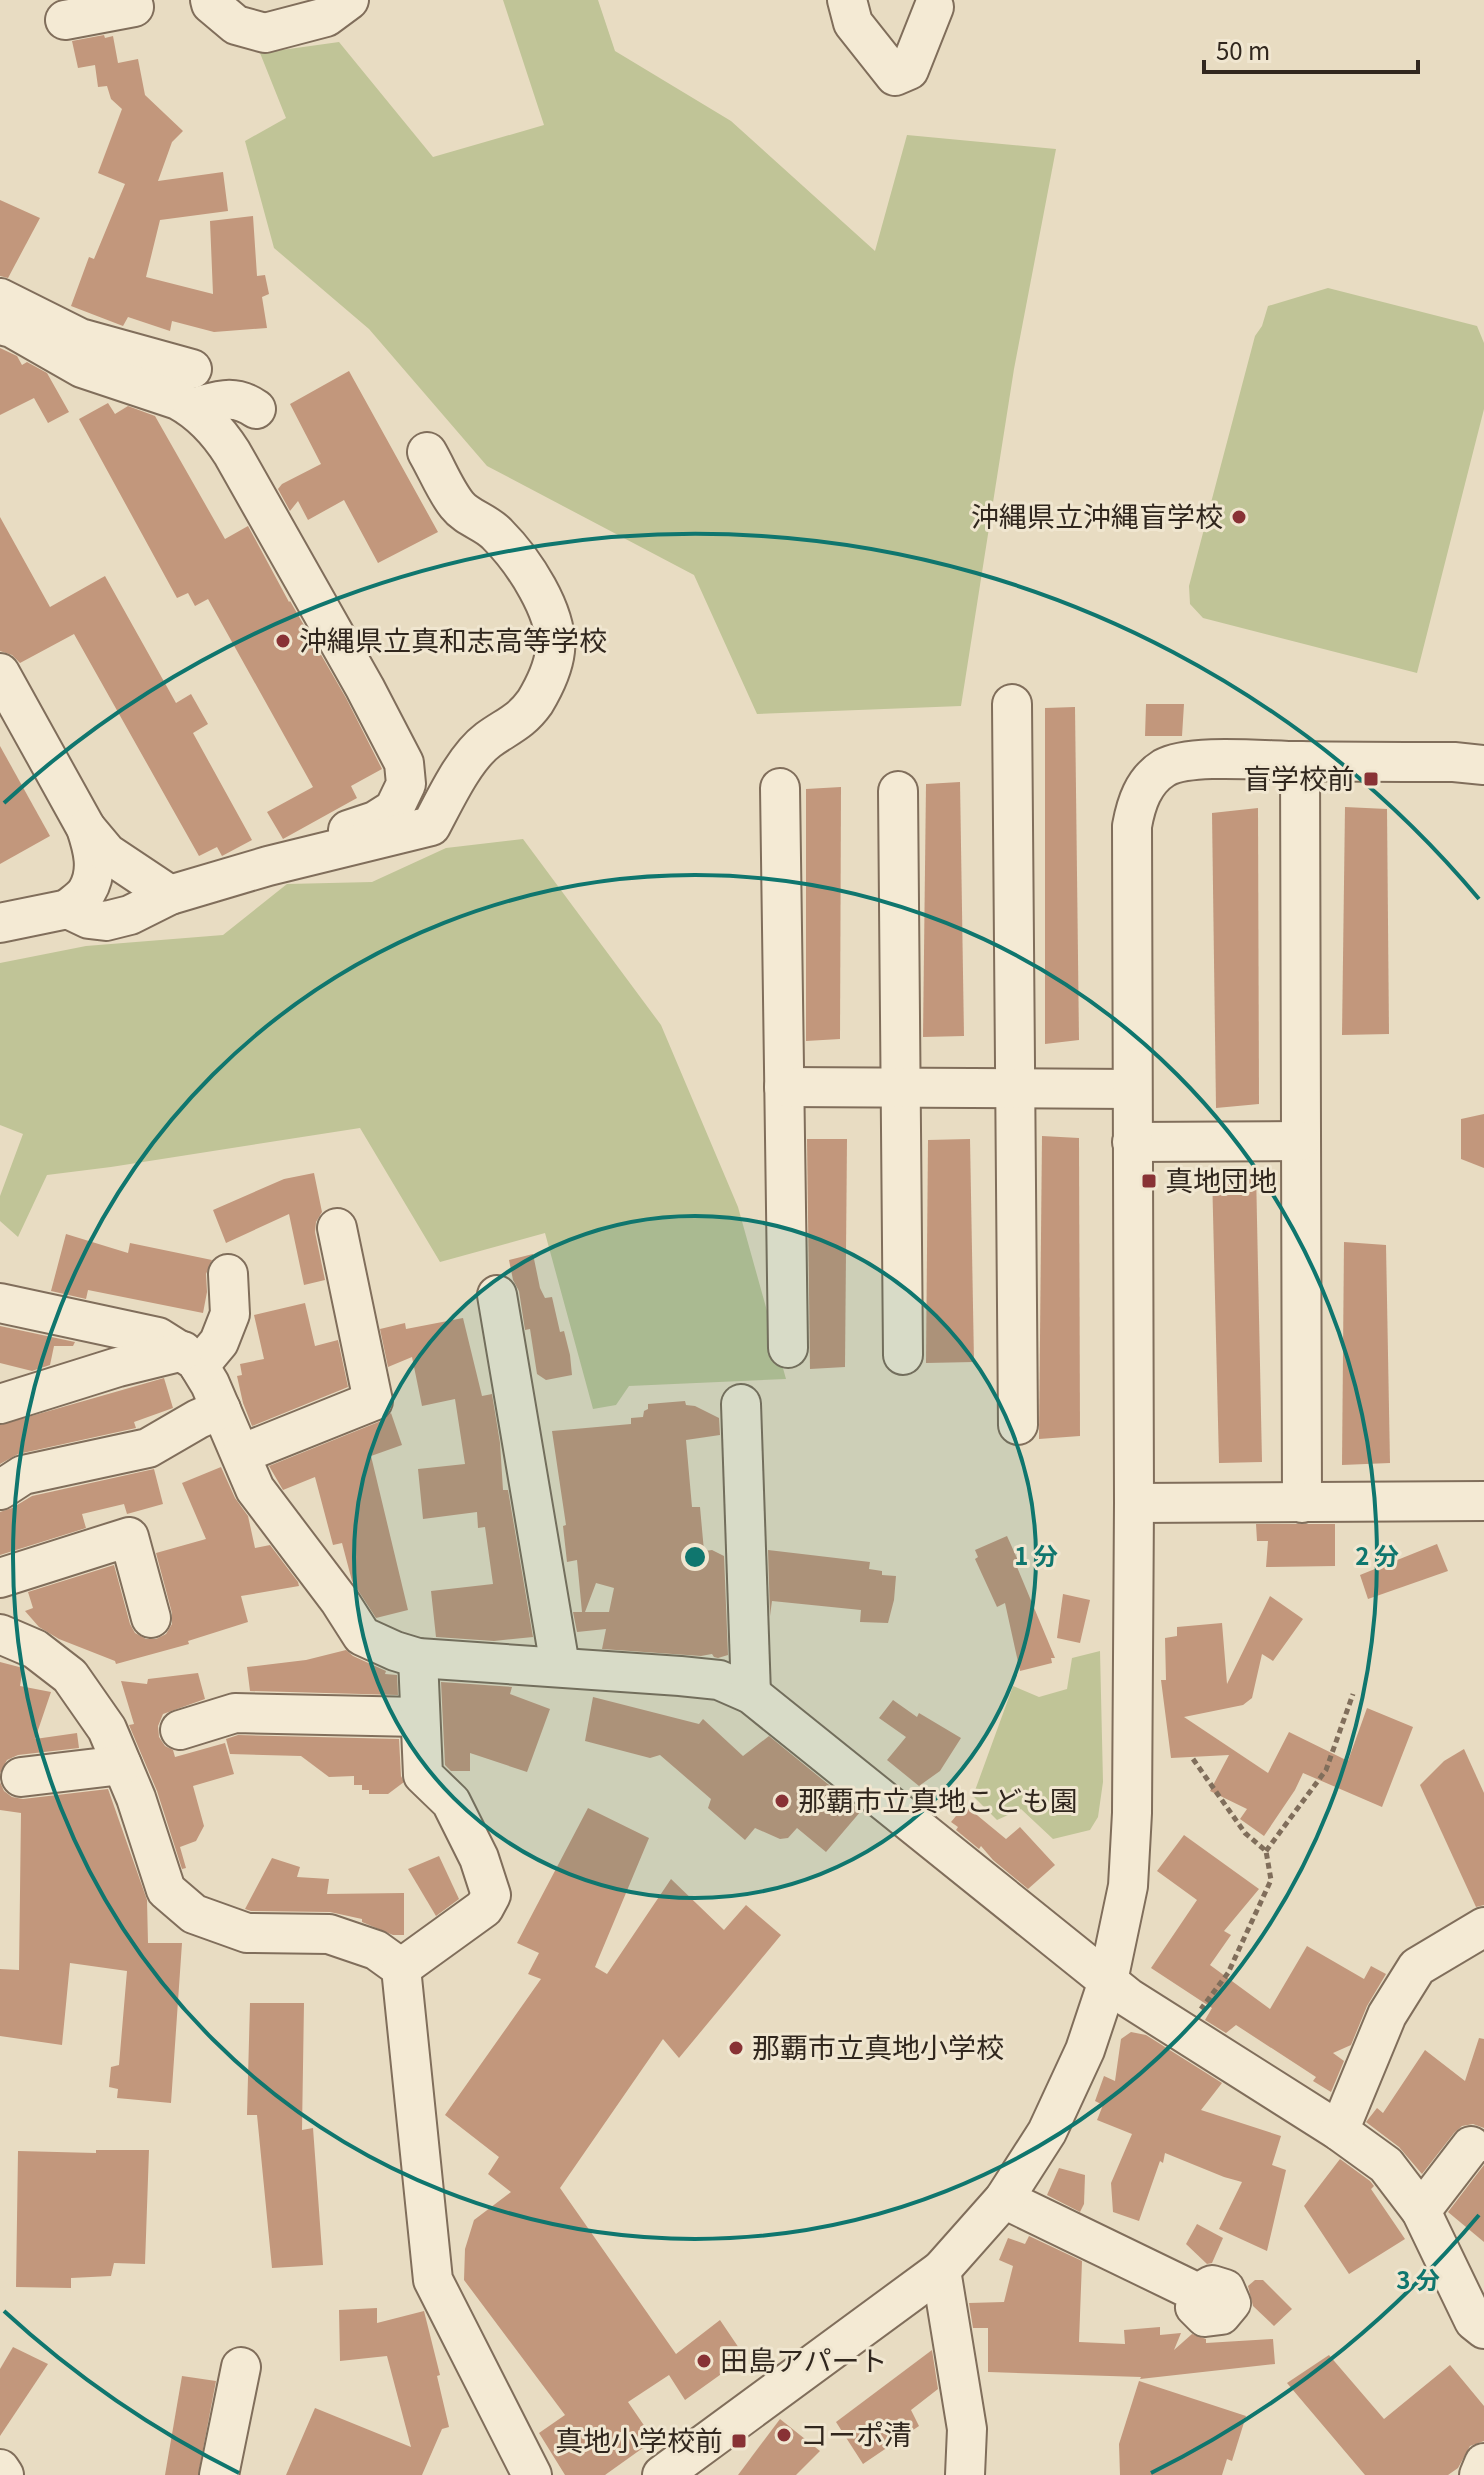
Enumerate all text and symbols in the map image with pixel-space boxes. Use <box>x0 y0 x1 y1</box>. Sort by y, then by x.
scale bar <box>1204 24 1418 74</box>
text: 50 m <box>1216 32 1270 67</box>
place label: 沖縄県立沖縄盲学校 <box>971 495 1223 535</box>
marker: 沖縄県立沖縄盲学校 <box>1230 508 1248 526</box>
place label: 沖縄県立真和志高等学校 <box>299 619 607 659</box>
marker: 沖縄県立真和志高等学校 <box>274 632 292 650</box>
place label: 盲学校前 <box>1243 757 1355 797</box>
marker: 盲学校前 <box>1362 770 1380 788</box>
place label: 真地団地 <box>1165 1159 1277 1199</box>
marker: 真地団地 <box>1140 1172 1158 1190</box>
text: 1 分 <box>1014 1537 1058 1572</box>
text: 2 分 <box>1355 1537 1399 1572</box>
centre of rings <box>681 1543 709 1571</box>
place label: 那覇市立真地こども園 <box>798 1779 1078 1819</box>
marker: 那覇市立真地こども園 <box>773 1792 791 1810</box>
place label: 那覇市立真地小学校 <box>752 2026 1004 2066</box>
marker: 那覇市立真地小学校 <box>727 2039 745 2057</box>
text: 3 分 <box>1396 2261 1440 2296</box>
place label: 田島アパート <box>720 2339 887 2379</box>
marker: 田島アパート <box>695 2352 713 2370</box>
place label: コーポ清 <box>800 2413 912 2453</box>
place label: 真地小学校前 <box>555 2419 723 2459</box>
marker: コーポ清 <box>775 2426 793 2444</box>
marker: 真地小学校前 <box>730 2432 748 2450</box>

